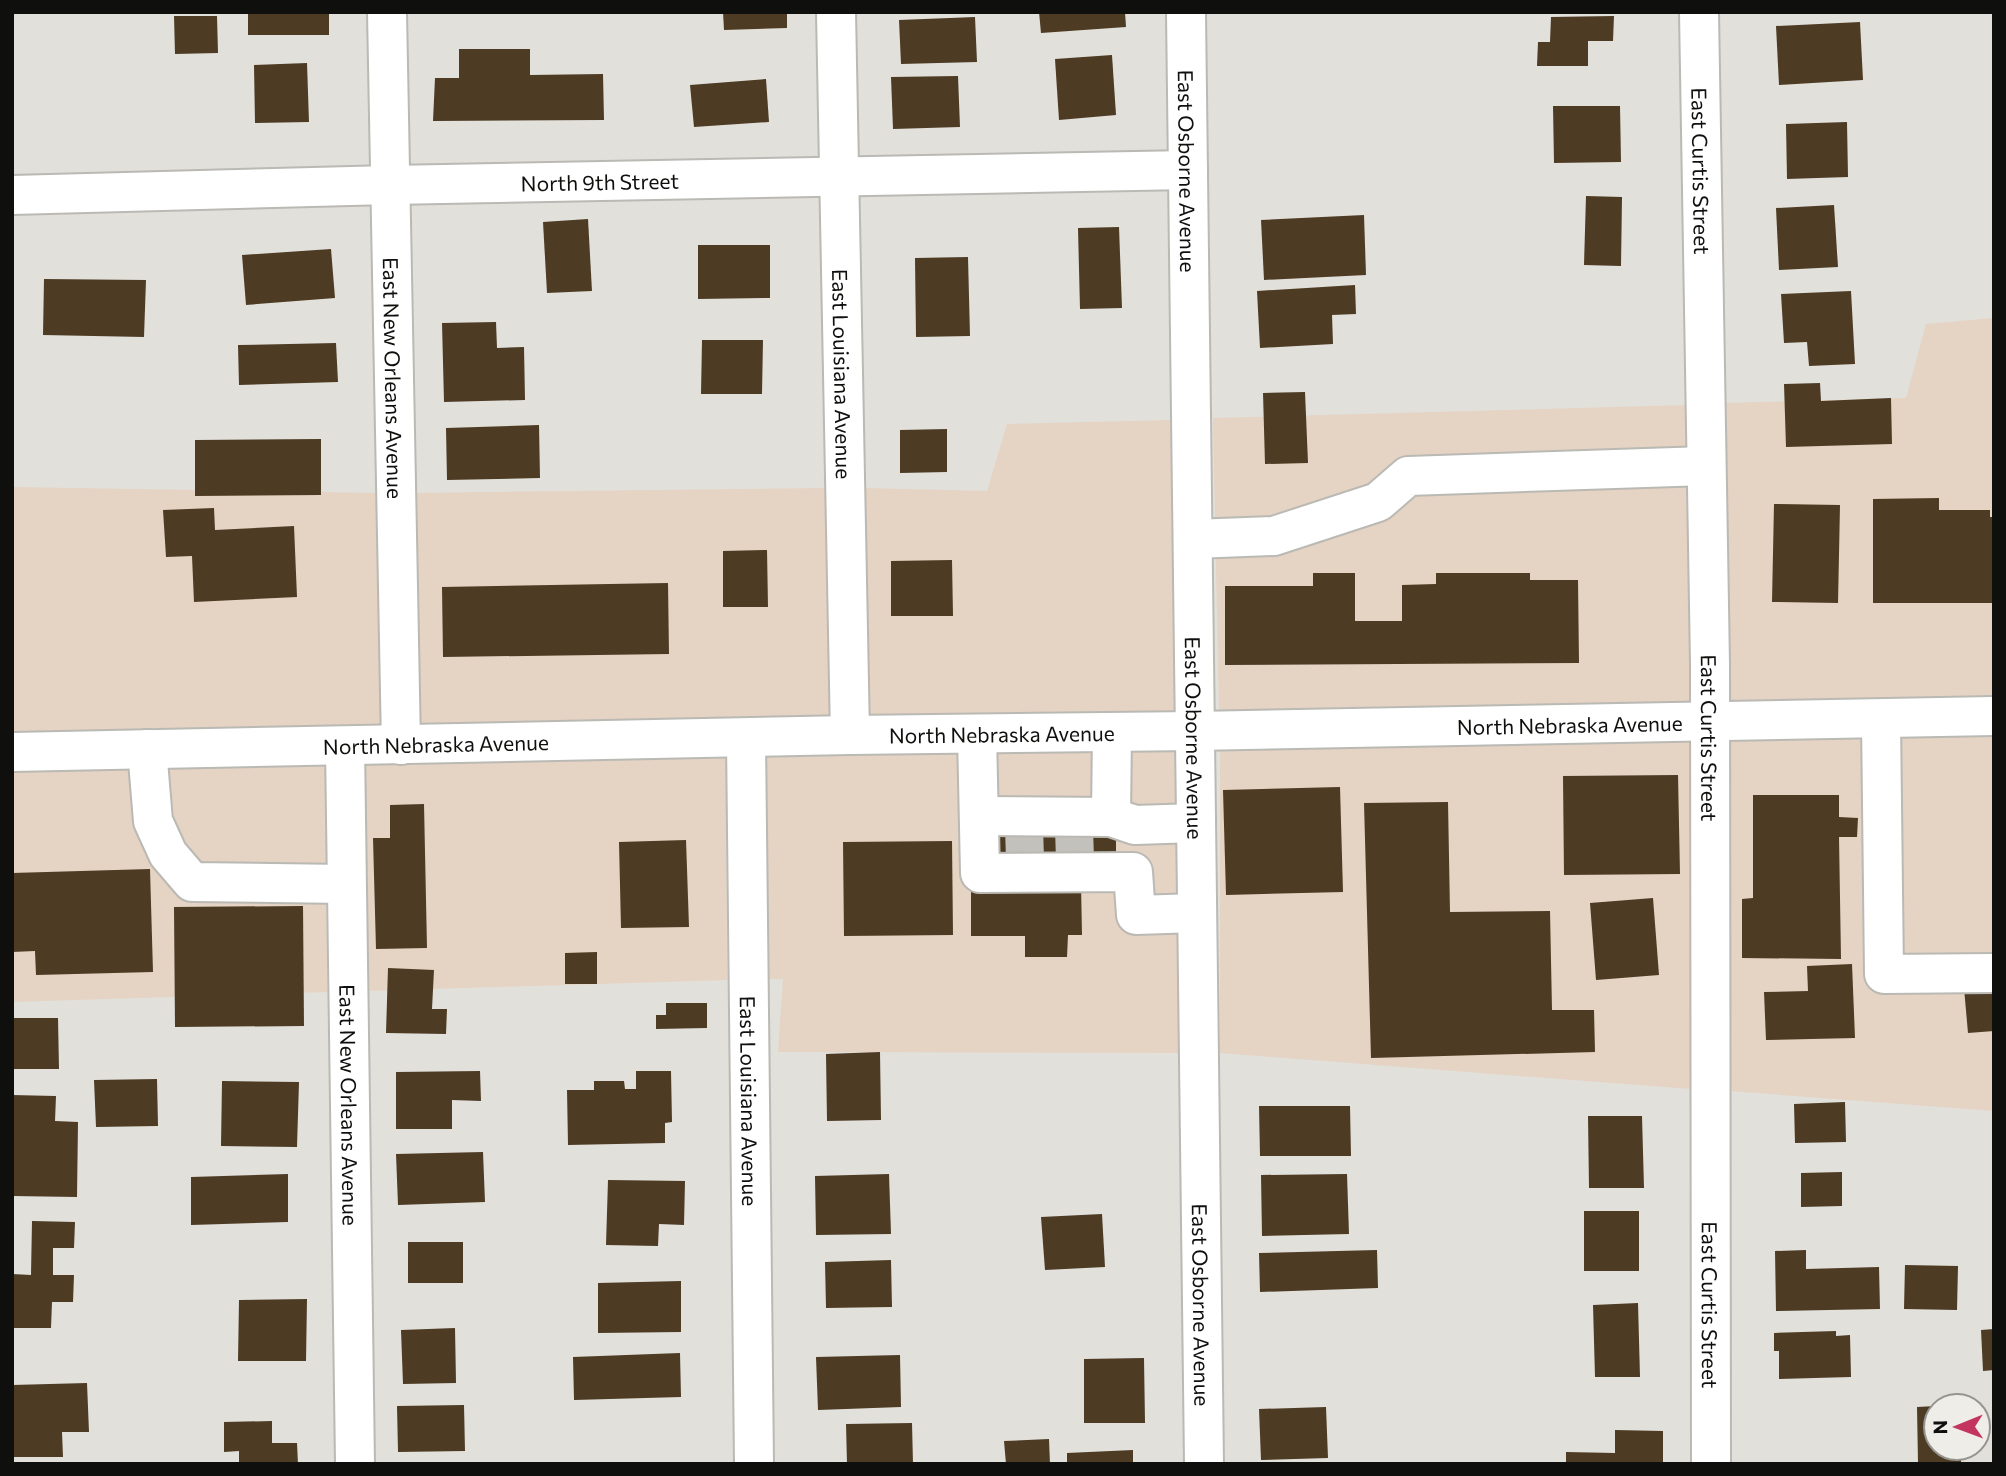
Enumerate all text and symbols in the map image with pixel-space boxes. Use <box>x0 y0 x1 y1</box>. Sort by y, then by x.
street label: East Osborne Avenue <box>1174 69 1202 273</box>
street label: East Curtis Street <box>1688 87 1716 255</box>
street label: North 9th Street <box>520 167 679 195</box>
street label: East New Orleans Avenue <box>379 257 409 499</box>
street label: East Louisiana Avenue <box>828 269 858 479</box>
street label: East Osborne Avenue <box>1181 636 1209 840</box>
street label: East Curtis Street <box>1697 654 1723 822</box>
street label: North Nebraska Avenue <box>1457 709 1683 739</box>
street label: North Nebraska Avenue <box>889 719 1115 747</box>
street label: North Nebraska Avenue <box>323 729 549 758</box>
street label: East New Orleans Avenue <box>336 984 364 1226</box>
street label: East Louisiana Avenue <box>736 996 764 1206</box>
street label: East Osborne Avenue <box>1188 1203 1216 1407</box>
street label: East Curtis Street <box>1698 1221 1723 1389</box>
north arrow <box>1922 1392 1992 1462</box>
text: N <box>1928 1420 1951 1435</box>

